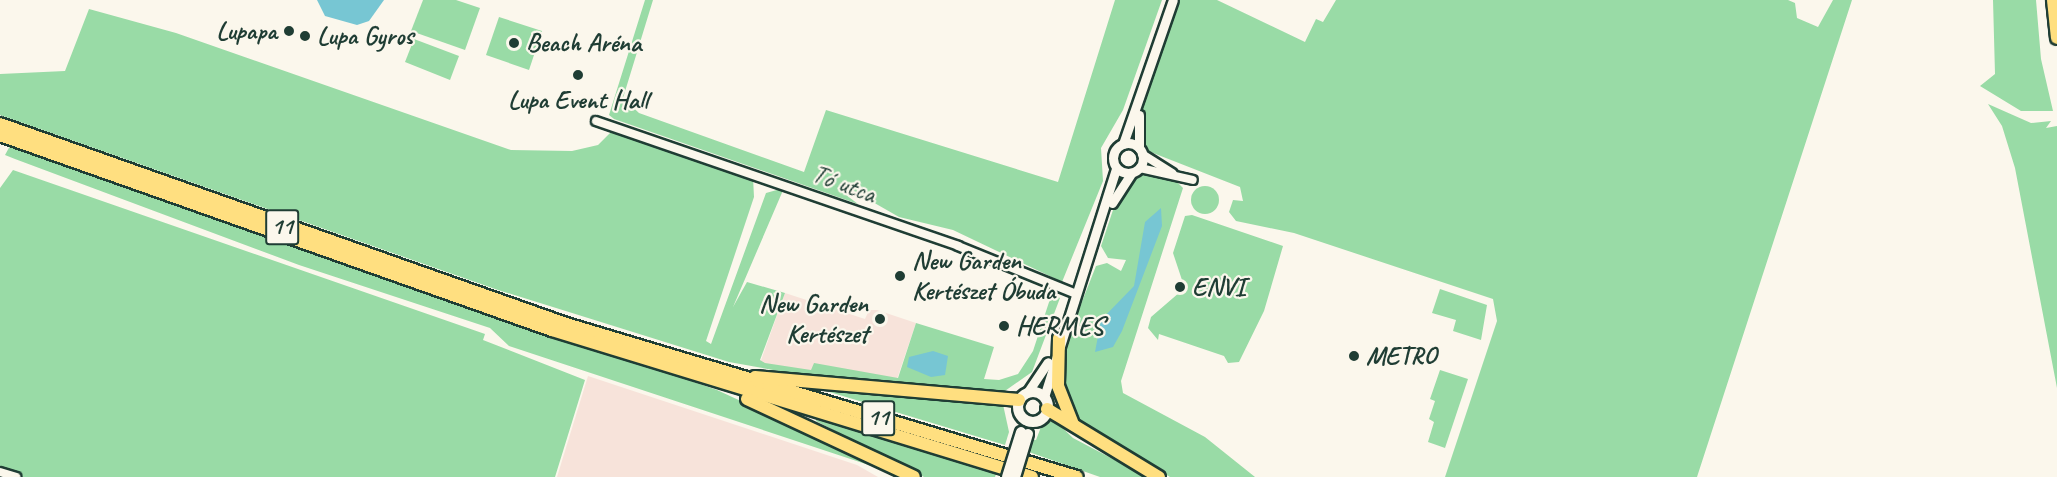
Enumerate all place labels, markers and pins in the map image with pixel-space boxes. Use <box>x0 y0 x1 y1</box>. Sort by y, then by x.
place label: Lupapa <box>216 15 277 47</box>
place label: Lupa Gyros <box>317 20 413 52</box>
marker: Lupapa <box>282 24 296 38</box>
place label: Beach Aréna <box>526 27 641 59</box>
marker: Lupa Gyros <box>298 29 312 43</box>
marker: Beach Aréna <box>507 36 521 50</box>
marker: Lupa Event Hall <box>571 68 585 82</box>
place label: Lupa Event Hall <box>508 84 648 116</box>
place label: New Garden Kertészet Óbuda <box>912 245 1055 306</box>
marker: New Garden Kertészet Óbuda <box>893 269 907 283</box>
place label: ENVI <box>1192 271 1245 303</box>
marker: ENVI <box>1173 280 1187 294</box>
place label: New Garden Kertészet <box>758 288 868 350</box>
place label: HERMES <box>1016 310 1103 342</box>
marker: New Garden Kertészet <box>873 312 887 326</box>
marker: HERMES <box>997 319 1011 333</box>
place label: METRO <box>1366 340 1436 372</box>
marker: METRO <box>1347 349 1361 363</box>

